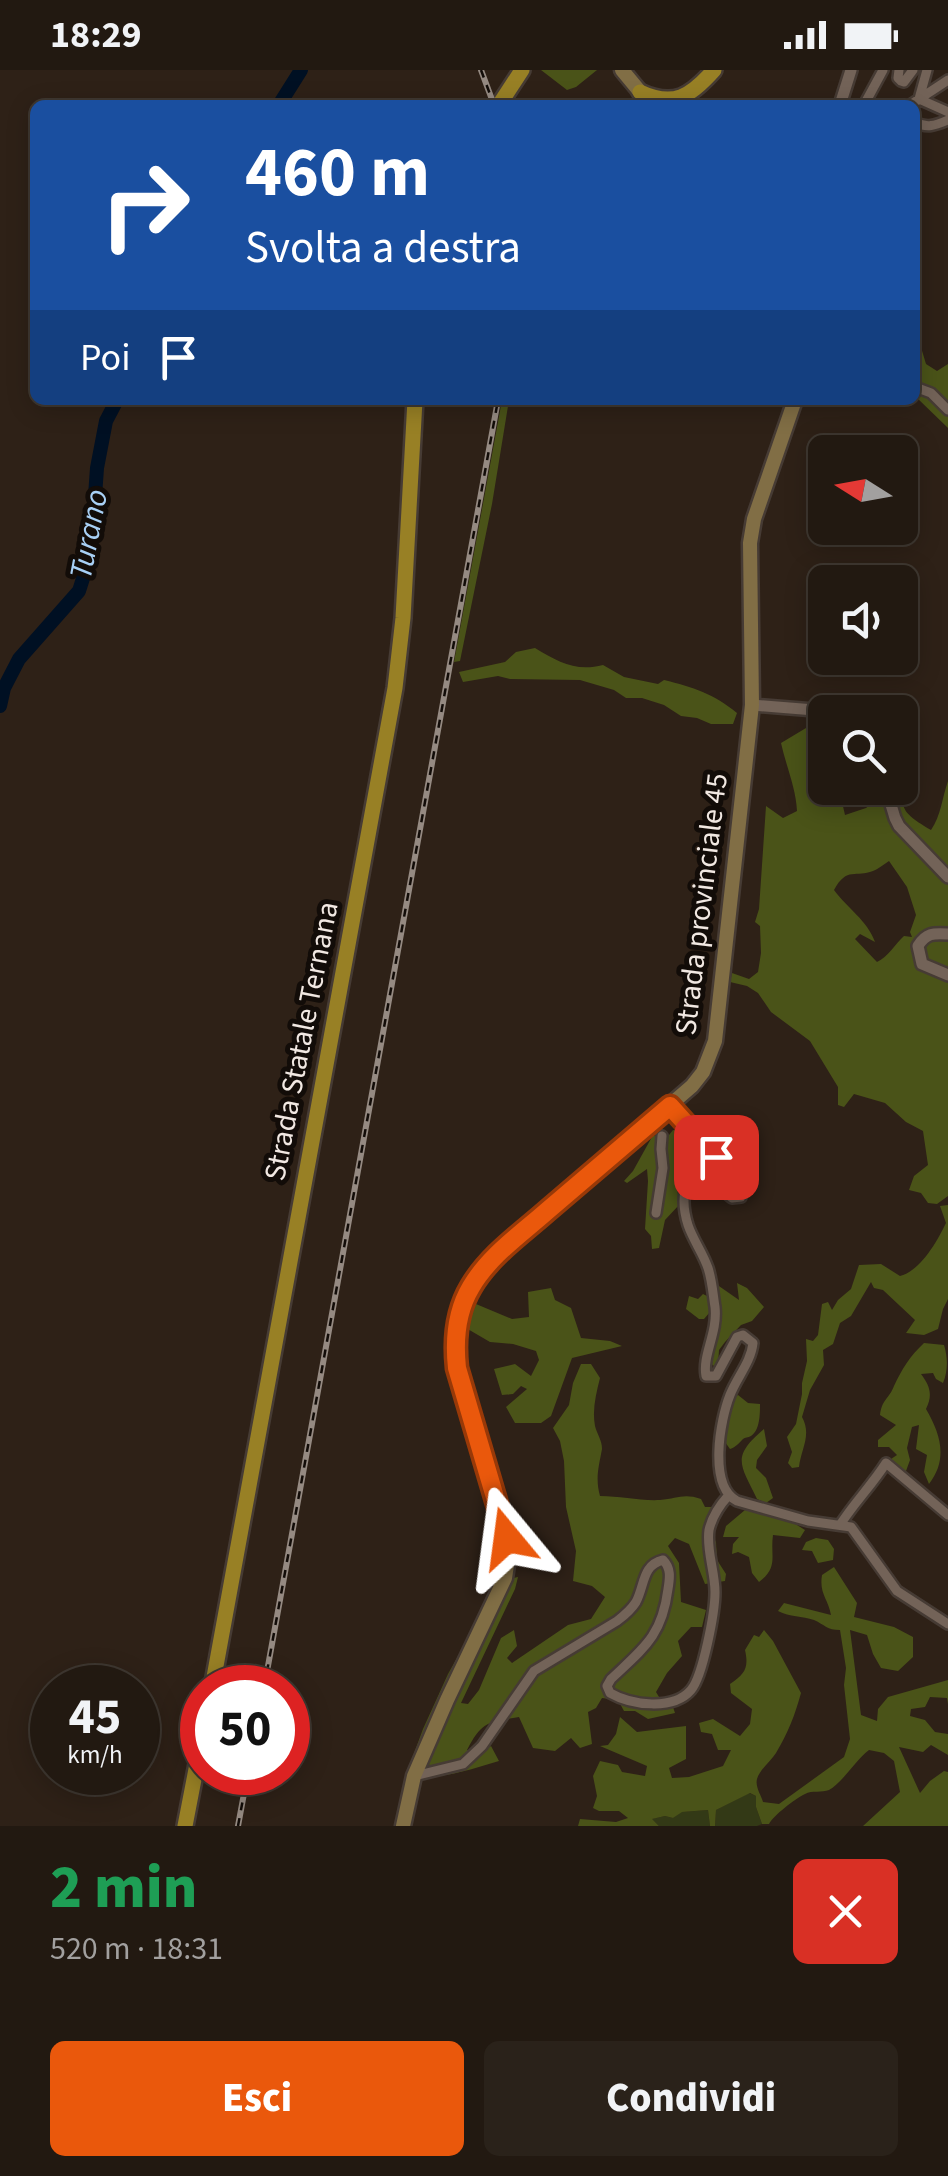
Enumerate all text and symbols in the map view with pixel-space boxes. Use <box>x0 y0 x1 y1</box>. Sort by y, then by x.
text: 18:29 <box>50 8 142 62</box>
text: 460 m <box>245 123 430 223</box>
icon: right <box>80 140 210 270</box>
text: Svolta a destra <box>245 216 521 280</box>
icon: arrive <box>151 330 206 385</box>
text: Poi <box>80 331 131 385</box>
north arrow <box>808 435 918 545</box>
map controls <box>808 435 918 805</box>
water label: Turano <box>58 485 120 583</box>
button: sound <box>808 565 918 675</box>
button: search <box>808 695 918 805</box>
street label: Strada provinciale 45 <box>664 771 739 1037</box>
street label: Strada Statale Ternana <box>253 898 350 1184</box>
pin <box>674 1115 759 1200</box>
icon: arrive <box>689 1130 744 1185</box>
position arrow <box>455 1486 559 1590</box>
speed limit sign: 50 <box>180 1665 310 1795</box>
text: 45 <box>69 1682 121 1753</box>
text: km/h <box>67 1737 123 1773</box>
text: 2 min <box>50 1846 197 1931</box>
button: close <box>793 1859 898 1964</box>
text: 520 m · 18:31 <box>50 1926 223 1972</box>
button: Esci <box>50 2041 464 2156</box>
button: Condividi <box>484 2041 898 2156</box>

